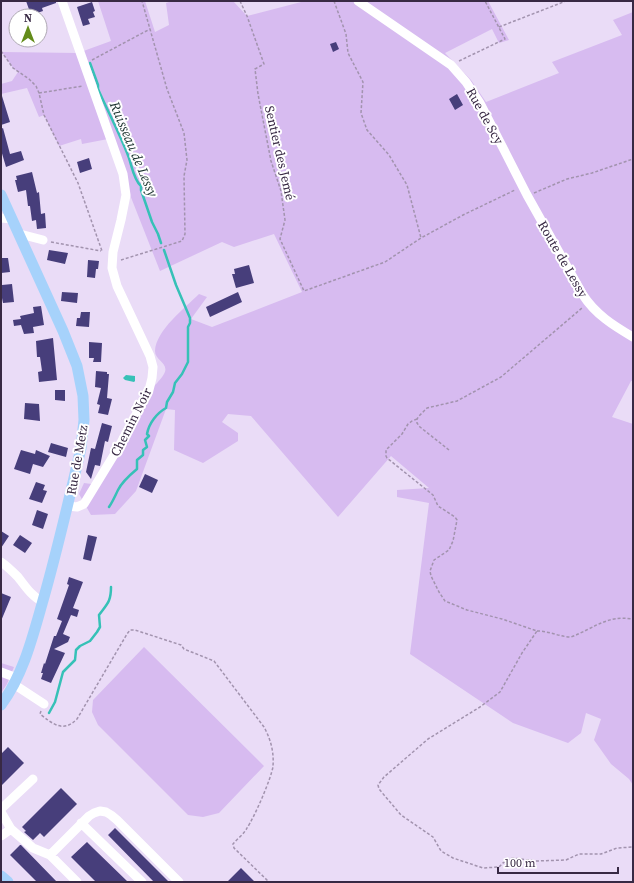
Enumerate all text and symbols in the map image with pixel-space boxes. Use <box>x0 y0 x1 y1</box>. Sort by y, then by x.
north arrow <box>8 8 48 48</box>
text: N <box>24 11 32 26</box>
street label: Rue de Scy <box>463 85 508 148</box>
water label: Ruisseau de Lessy <box>104 97 163 200</box>
street label: Sentier des Jemé <box>261 104 299 202</box>
street label: Route de Lessy <box>534 217 592 301</box>
street label: Chemin Noir <box>106 384 156 459</box>
street label: Rue de Metz <box>62 424 92 496</box>
scale bar <box>498 849 618 875</box>
text: 100 m <box>504 855 536 871</box>

